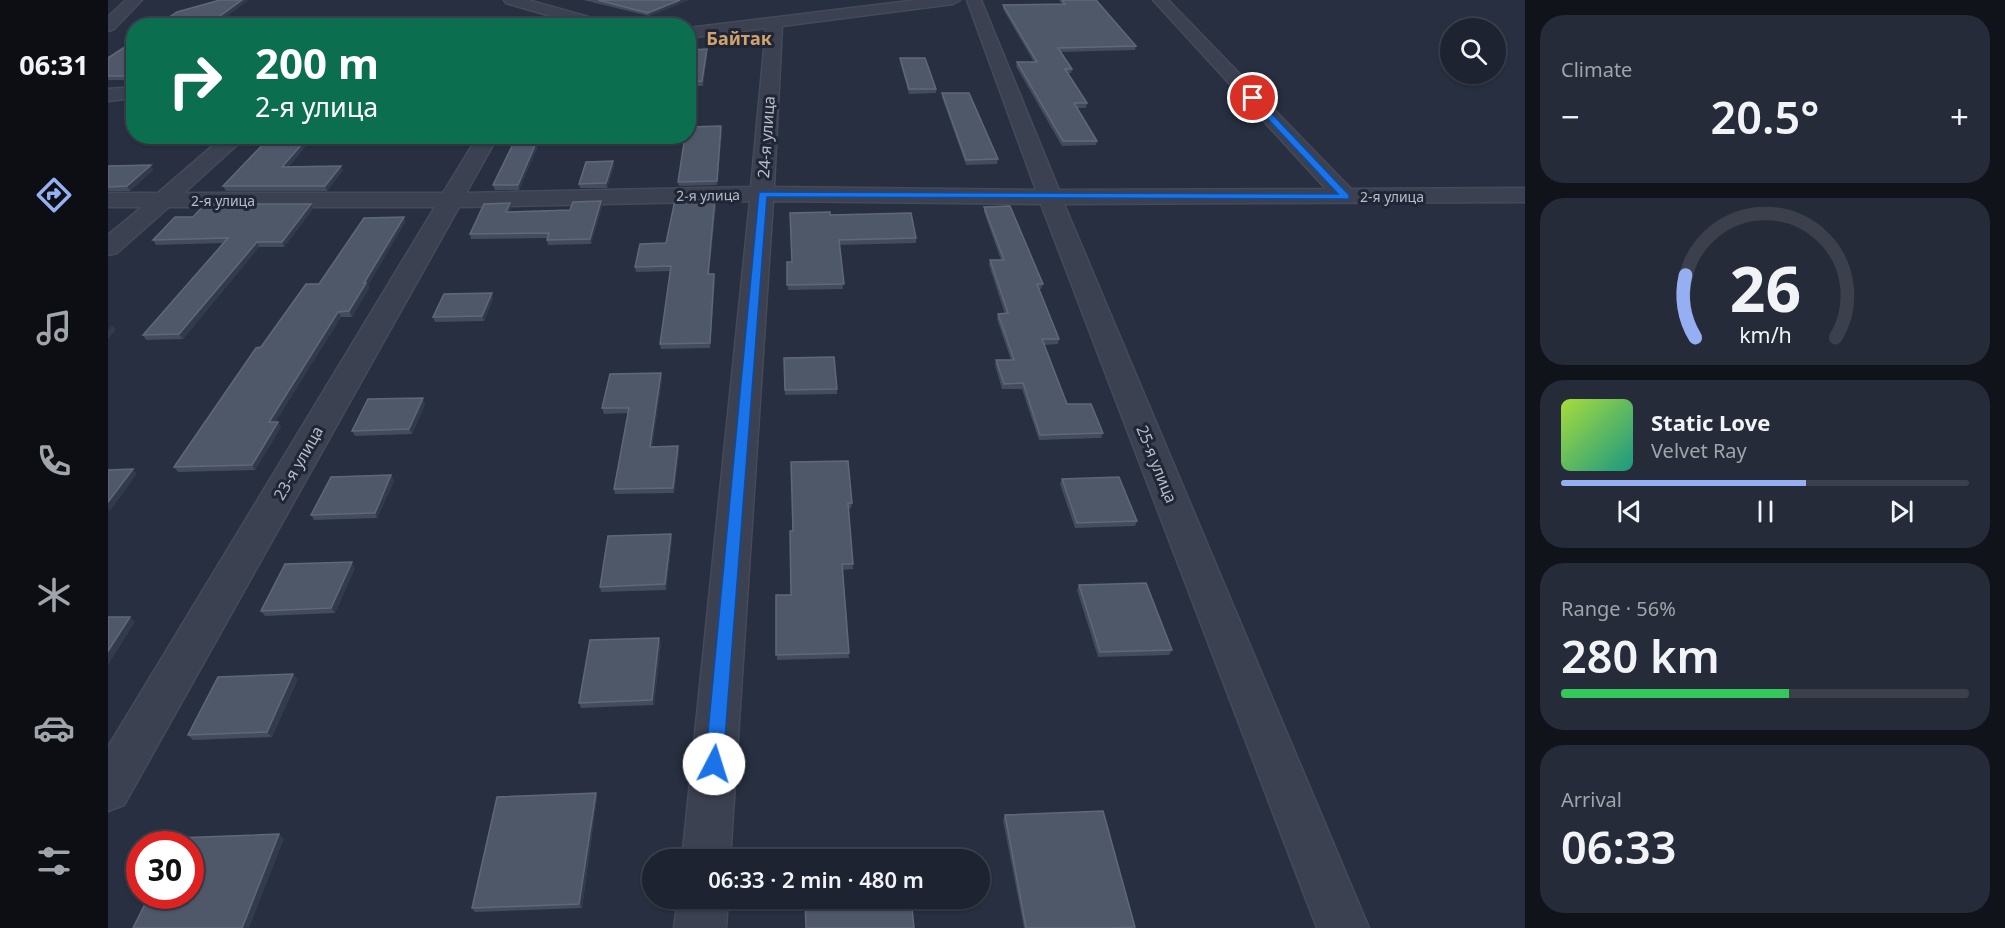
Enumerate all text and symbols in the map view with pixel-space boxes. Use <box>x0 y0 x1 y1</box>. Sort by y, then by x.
map controls <box>1440 18 1506 84</box>
button: search <box>1440 18 1506 84</box>
district label: Байтак <box>706 26 772 50</box>
text: 200 m <box>255 34 379 91</box>
icon: right <box>156 42 234 120</box>
text: 06:31 <box>19 46 89 83</box>
text: Climate <box>1561 56 1632 83</box>
pin <box>1227 72 1278 123</box>
icon: arrive <box>1236 81 1269 114</box>
text: 20.5° <box>1711 86 1819 147</box>
text: 2-я улица <box>255 88 378 125</box>
text: − <box>1561 94 1580 139</box>
text: + <box>1950 94 1969 139</box>
street label: 24-я улица <box>752 95 780 179</box>
icon: directions <box>33 174 75 216</box>
street label: 2-я улица <box>676 185 740 205</box>
street label: 2-я улица <box>1360 187 1424 206</box>
street label: 2-я улица <box>191 191 255 210</box>
text: 26 <box>1729 246 1801 331</box>
icon: music <box>33 307 75 349</box>
text: km/h <box>1739 321 1791 350</box>
text: Static Love <box>1651 407 1770 437</box>
street label: 23-я улица <box>268 422 328 504</box>
street label: 25-я улица <box>1131 422 1183 506</box>
text: Velvet Ray <box>1651 437 1747 464</box>
icon: phone <box>33 440 75 482</box>
icon: previous <box>1613 495 1646 528</box>
icon: pause <box>1749 495 1782 528</box>
icon: next <box>1885 495 1918 528</box>
icon: climate <box>33 574 75 616</box>
text: Range · 56% <box>1561 595 1676 622</box>
text: 280 km <box>1561 625 1720 686</box>
icon: car <box>33 707 75 749</box>
position arrow <box>682 732 746 796</box>
text: Arrival <box>1561 786 1622 813</box>
text: 06:33 <box>1561 816 1676 877</box>
speed limit sign: 30 <box>126 831 204 909</box>
icon: filters <box>33 840 75 882</box>
text: 06:33 · 2 min · 480 m <box>708 864 924 894</box>

